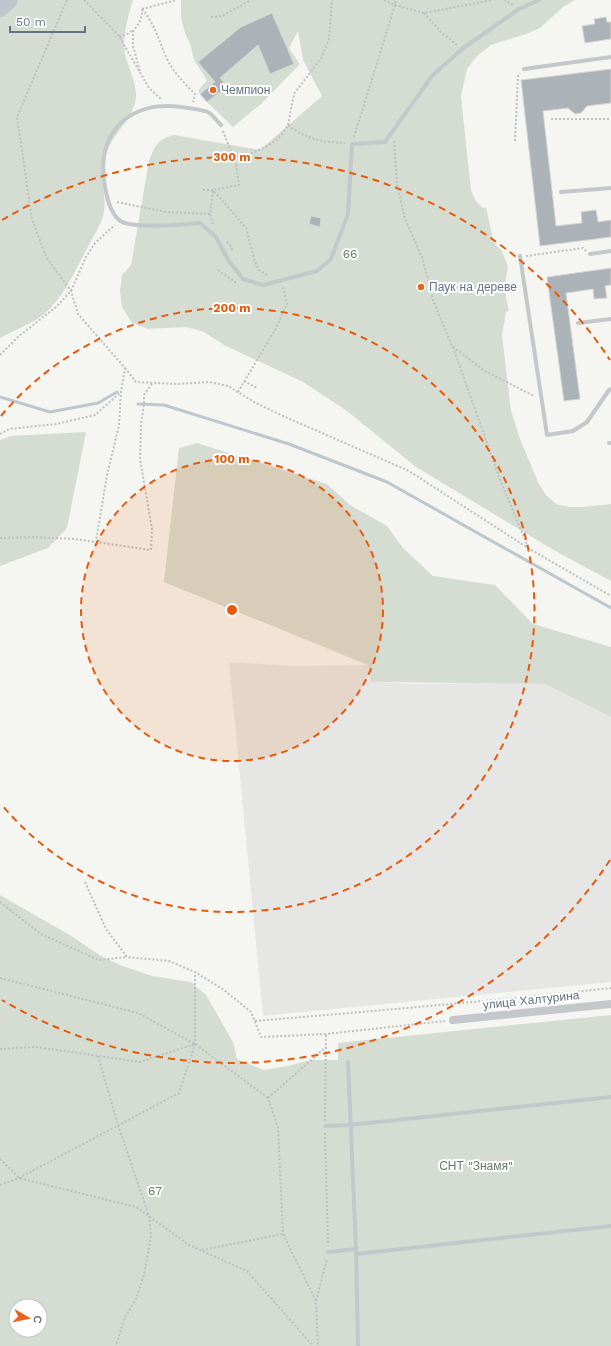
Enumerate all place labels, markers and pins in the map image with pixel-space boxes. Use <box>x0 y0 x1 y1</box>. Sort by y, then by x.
place label: Чемпион <box>221 83 270 97</box>
marker: Чемпион <box>208 85 218 95</box>
place label: Паук на дереве <box>429 280 517 294</box>
marker: Паук на дереве <box>416 282 426 292</box>
centre of rings <box>225 603 239 617</box>

